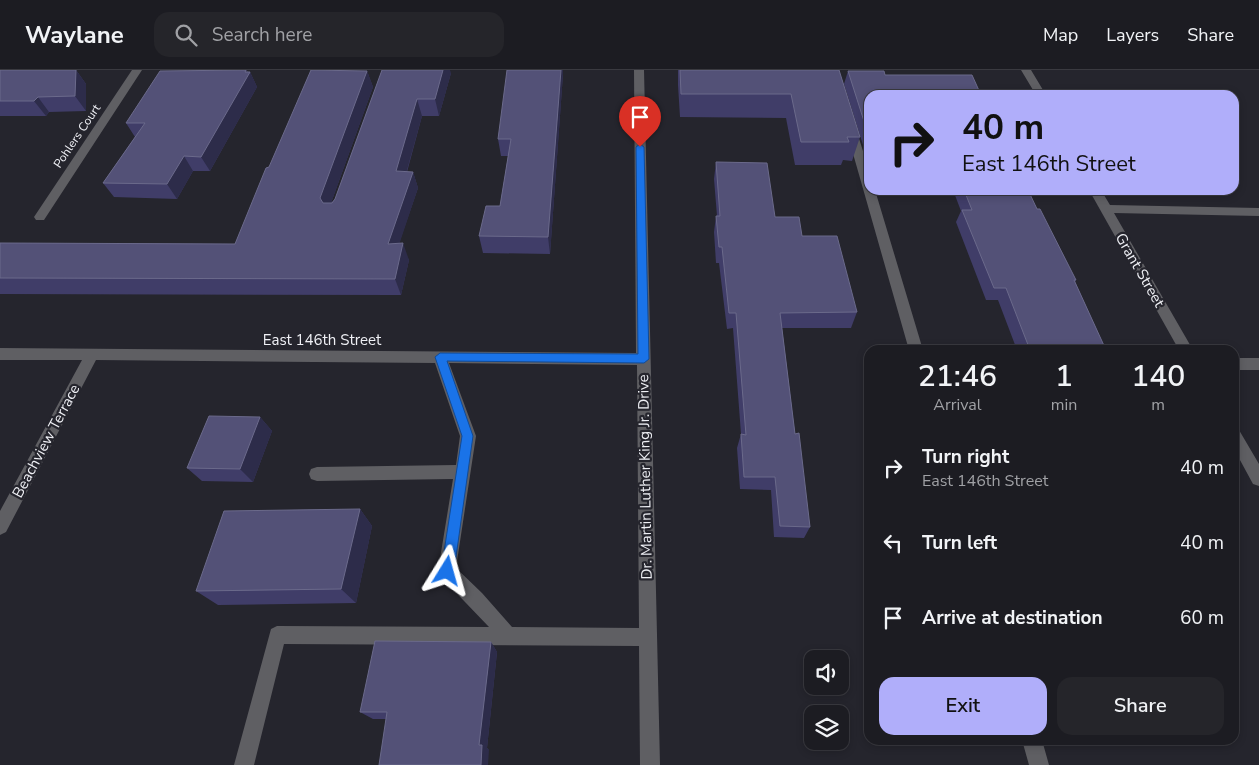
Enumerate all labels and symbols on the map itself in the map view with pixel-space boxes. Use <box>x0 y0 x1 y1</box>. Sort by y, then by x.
pin <box>619 96 661 147</box>
street label: Pohlers Court <box>50 100 105 171</box>
street label: Grant Street <box>1111 229 1170 311</box>
street label: East 146th Street <box>263 330 382 350</box>
street label: Dr. Martin Luther King Jr. Drive <box>633 374 657 580</box>
street label: Beachview Terrace <box>8 381 84 501</box>
position arrow <box>420 544 472 596</box>

